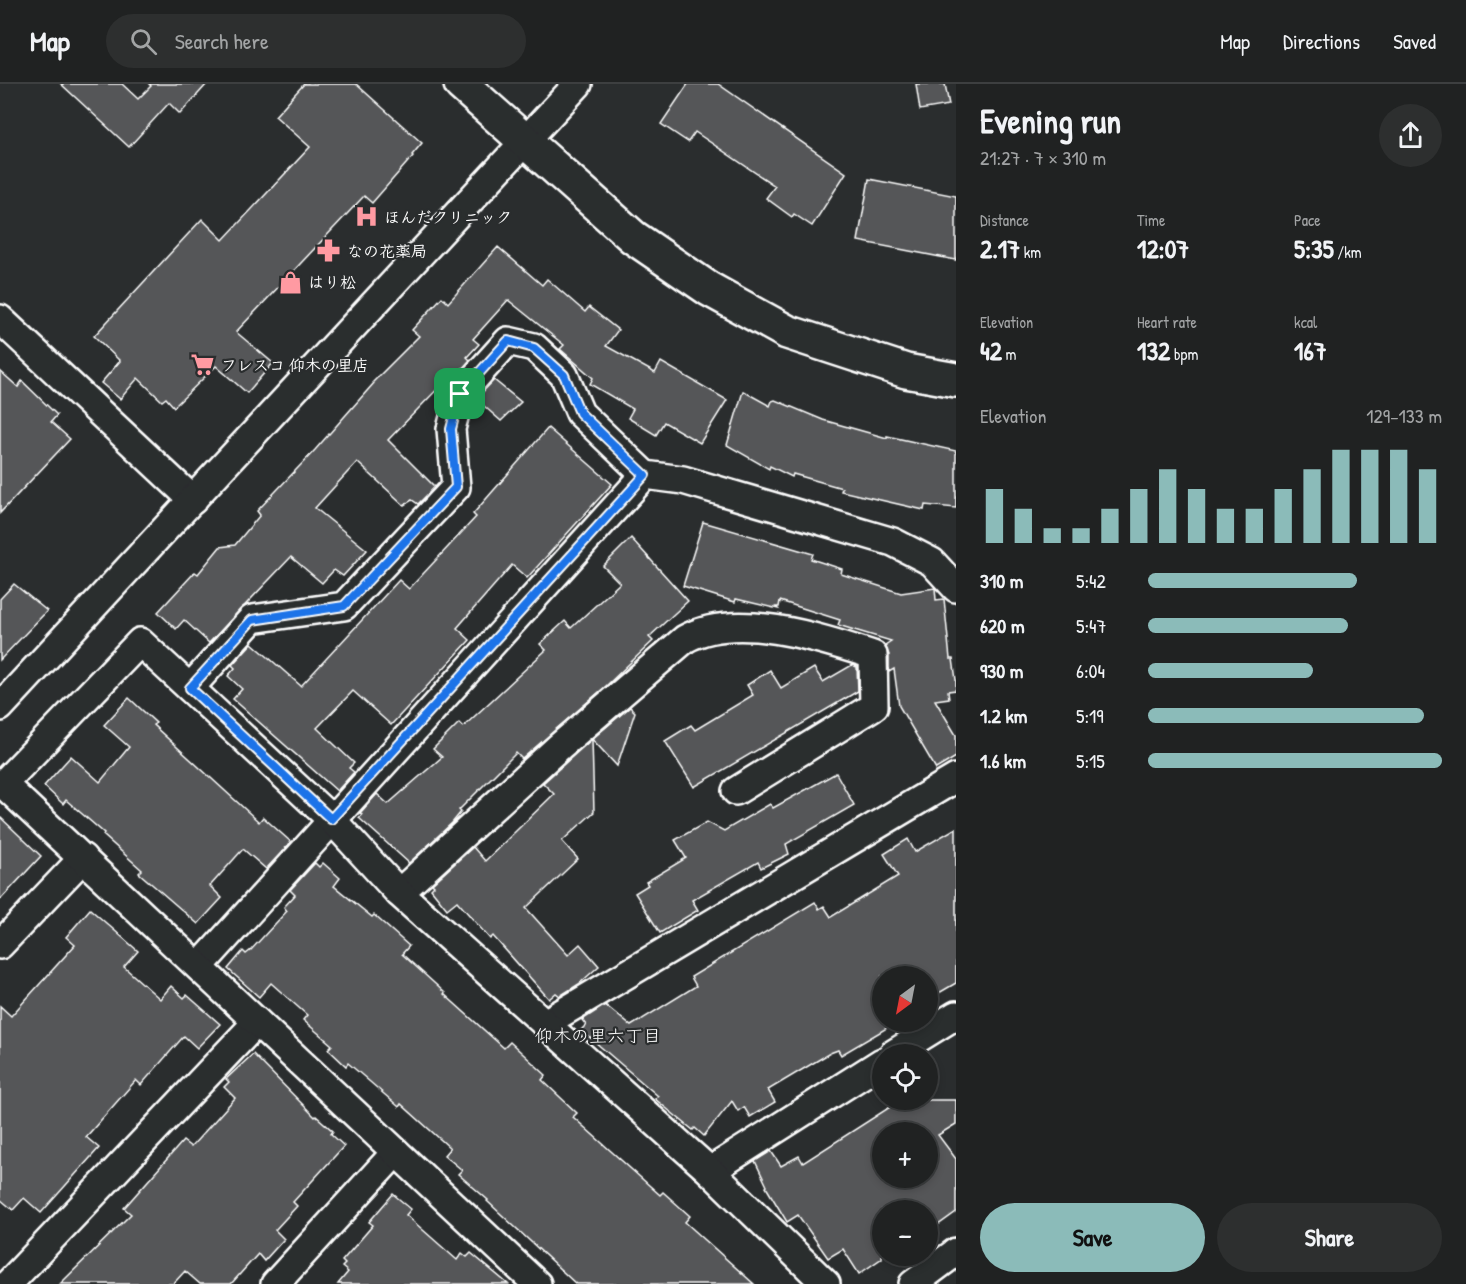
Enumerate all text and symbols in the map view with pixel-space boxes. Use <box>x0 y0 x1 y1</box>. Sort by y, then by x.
search box <box>106 14 526 68</box>
text: Map <box>30 22 70 60</box>
icon: search <box>127 25 160 58</box>
text: Search here <box>175 26 269 56</box>
text: Map <box>1220 27 1250 56</box>
text: Directions <box>1283 27 1360 56</box>
text: Saved <box>1393 27 1436 56</box>
text: Evening run <box>980 99 1121 143</box>
button: share <box>1379 104 1442 167</box>
text: 21:27 · 7 × 310 m <box>980 144 1106 171</box>
hospital icon: ほんだクリニック <box>353 204 379 230</box>
place label: ほんだクリニック <box>384 206 512 228</box>
text: Distance <box>980 209 1029 231</box>
text: Time <box>1137 209 1165 231</box>
text: Pace <box>1294 209 1321 231</box>
text: 2.17 <box>980 231 1020 266</box>
text: 12:07 <box>1137 231 1189 266</box>
text: 5:35 <box>1294 231 1334 266</box>
pharmacy icon: なの花薬局 <box>316 238 342 264</box>
place label: なの花薬局 <box>347 240 427 262</box>
text: km <box>1020 241 1041 263</box>
text: /km <box>1334 241 1362 263</box>
shop icon: はり松 <box>277 269 303 295</box>
place label: はり松 <box>308 271 356 293</box>
text: Elevation <box>980 311 1033 333</box>
text: Heart rate <box>1137 311 1197 333</box>
text: kcal <box>1294 311 1317 333</box>
text: 42 <box>980 333 1002 368</box>
text: 132 <box>1137 333 1170 368</box>
text: 167 <box>1294 333 1327 368</box>
text: m <box>1002 343 1016 365</box>
text: bpm <box>1170 343 1198 365</box>
supermarket icon: フレスコ 仰木の里店 <box>190 352 216 378</box>
place label: フレスコ 仰木の里店 <box>221 354 369 376</box>
pin <box>434 368 485 419</box>
icon: arrive <box>443 377 476 410</box>
text: Elevation <box>980 402 1046 429</box>
text: 129–133 m <box>1366 402 1442 429</box>
text: 310 m <box>980 567 1023 594</box>
text: 5:42 <box>1076 567 1106 594</box>
text: 620 m <box>980 612 1025 639</box>
text: 5:47 <box>1076 612 1107 639</box>
text: 930 m <box>980 657 1023 684</box>
text: 6:04 <box>1076 657 1105 684</box>
text: 1.2 km <box>980 702 1027 729</box>
text: 5:19 <box>1076 702 1104 729</box>
text: 1.6 km <box>980 747 1026 774</box>
text: 5:15 <box>1076 747 1105 774</box>
north arrow <box>872 966 938 1032</box>
map controls <box>872 966 938 1266</box>
district label: 仰木の里六丁目 <box>535 1023 661 1048</box>
button: locate <box>872 1044 938 1110</box>
button: + <box>872 1122 938 1188</box>
button: − <box>872 1200 938 1266</box>
button: Save <box>980 1203 1205 1272</box>
button: Share <box>1217 1203 1442 1272</box>

